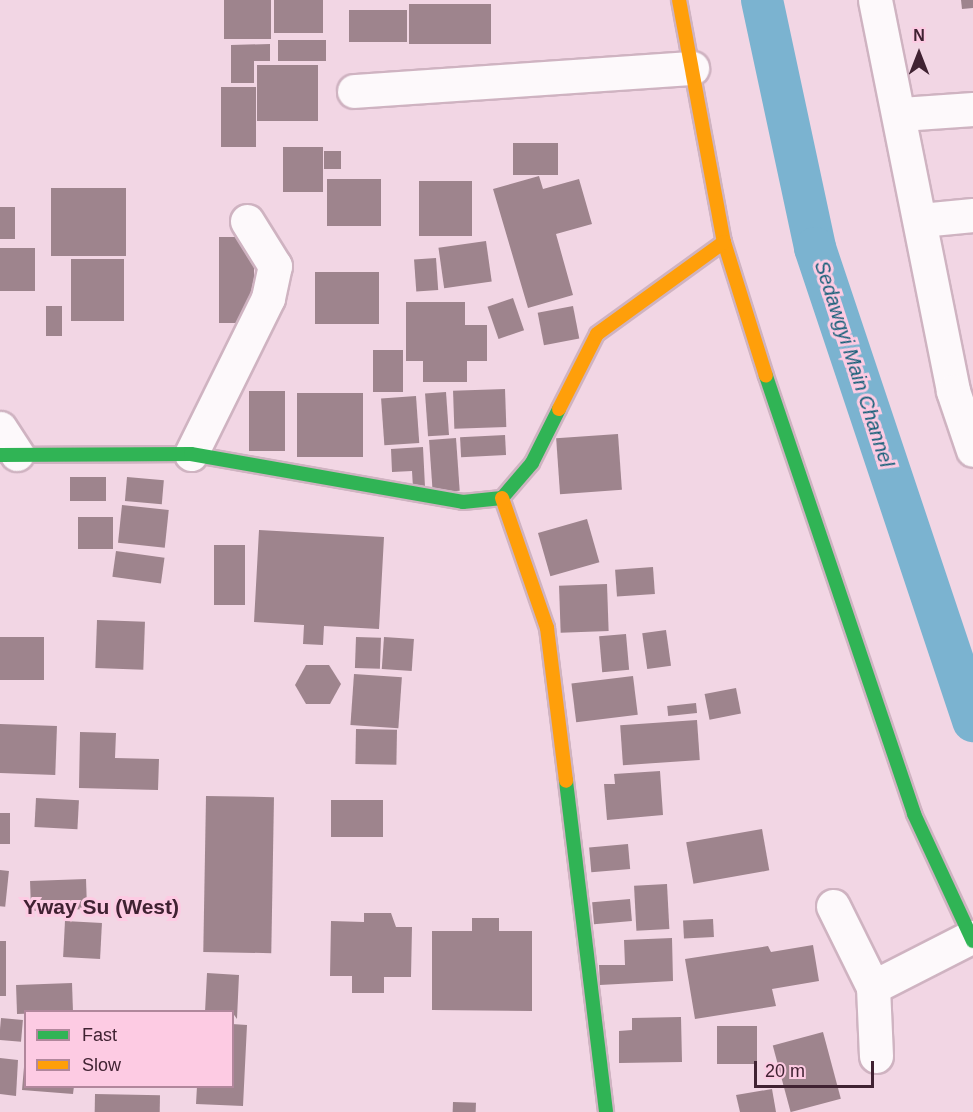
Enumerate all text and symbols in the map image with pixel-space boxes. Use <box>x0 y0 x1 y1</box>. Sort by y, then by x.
north arrow <box>889 24 949 84</box>
text: N <box>913 27 925 44</box>
water label: Sedawgyi Main Channel <box>809 258 899 470</box>
district label: Yway Su (West) <box>23 894 179 920</box>
legend <box>24 1010 234 1088</box>
text: Fast <box>82 1025 117 1045</box>
scale bar <box>757 1049 877 1087</box>
text: Slow <box>82 1055 121 1075</box>
text: 20 m <box>765 1061 805 1081</box>

